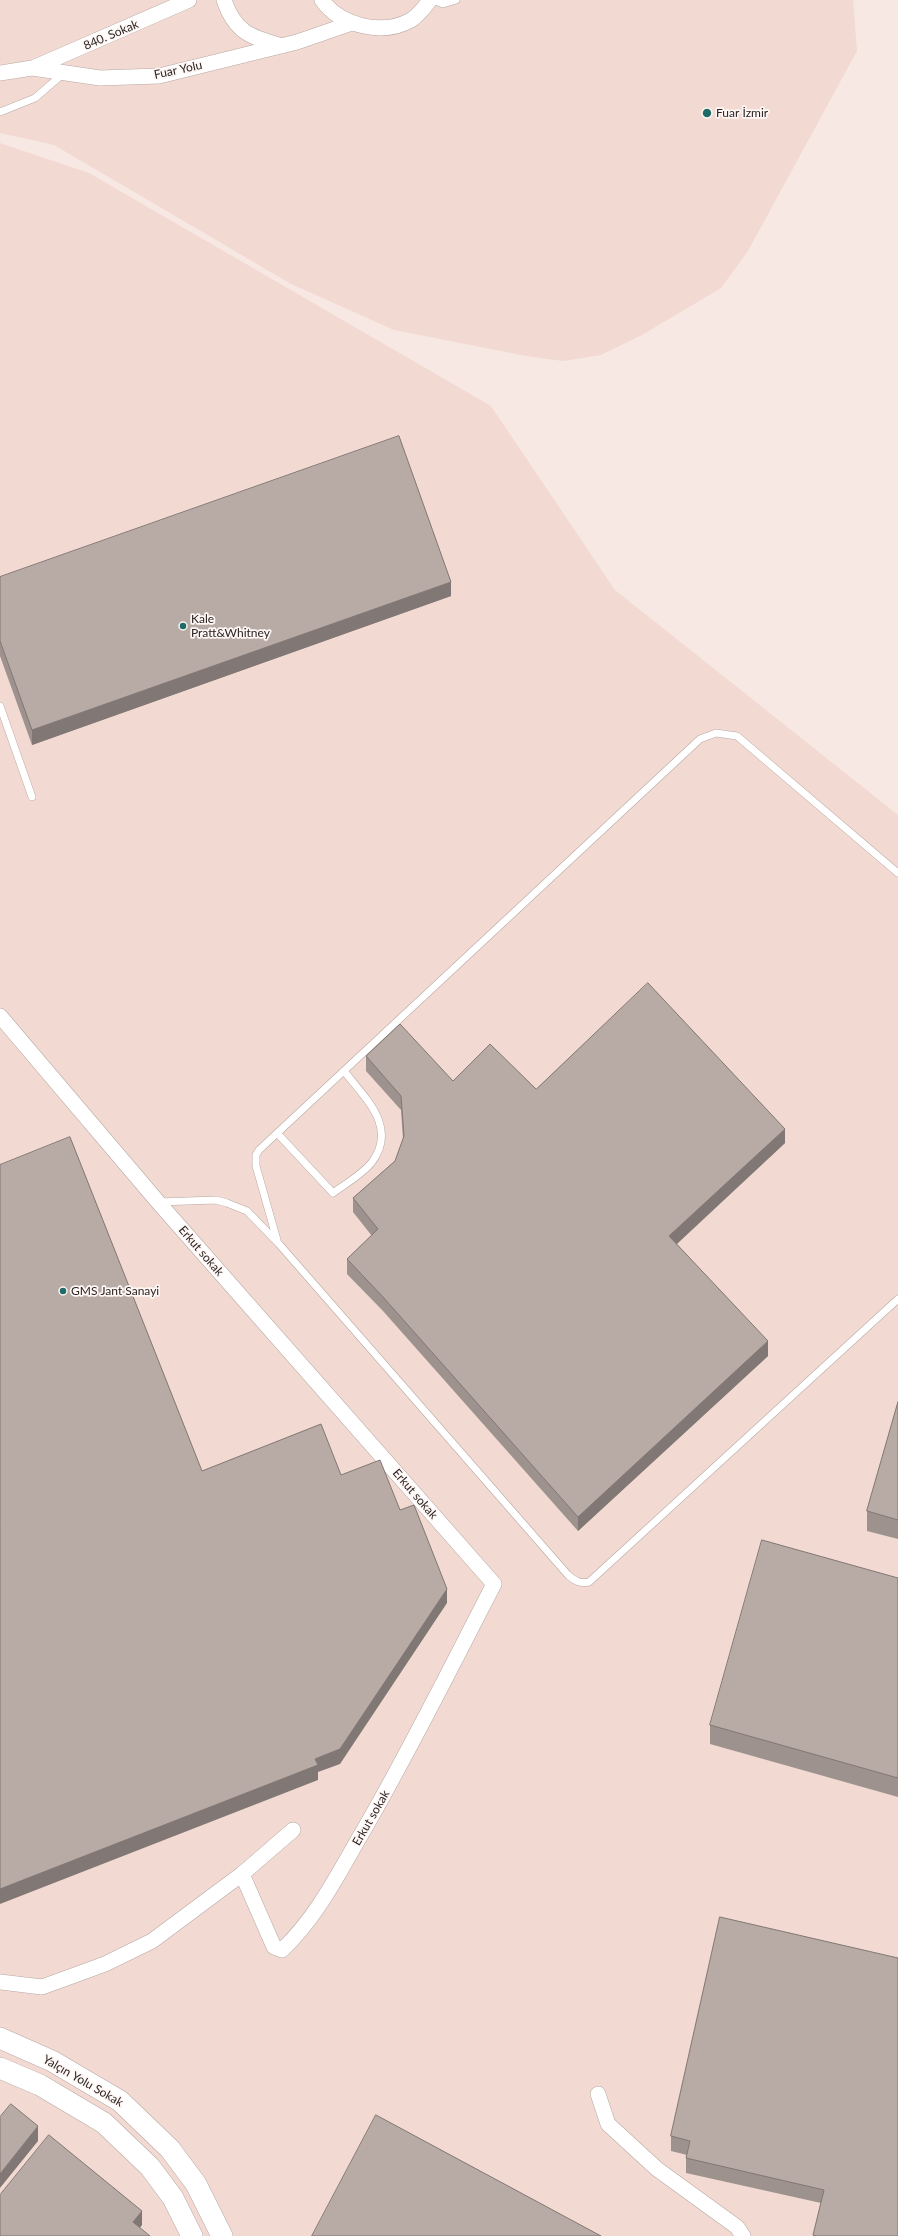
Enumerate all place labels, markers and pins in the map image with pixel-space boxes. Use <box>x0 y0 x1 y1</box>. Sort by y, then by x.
place label: Fuar İzmir <box>716 106 768 120</box>
marker: Fuar İzmir <box>701 107 713 119</box>
place label: Kale Pratt&Whitney <box>191 612 270 640</box>
marker: Kale Pratt&Whitney <box>178 621 188 631</box>
place label: GMS Jant Sanayi <box>71 1284 159 1298</box>
marker: GMS Jant Sanayi <box>58 1286 68 1296</box>

